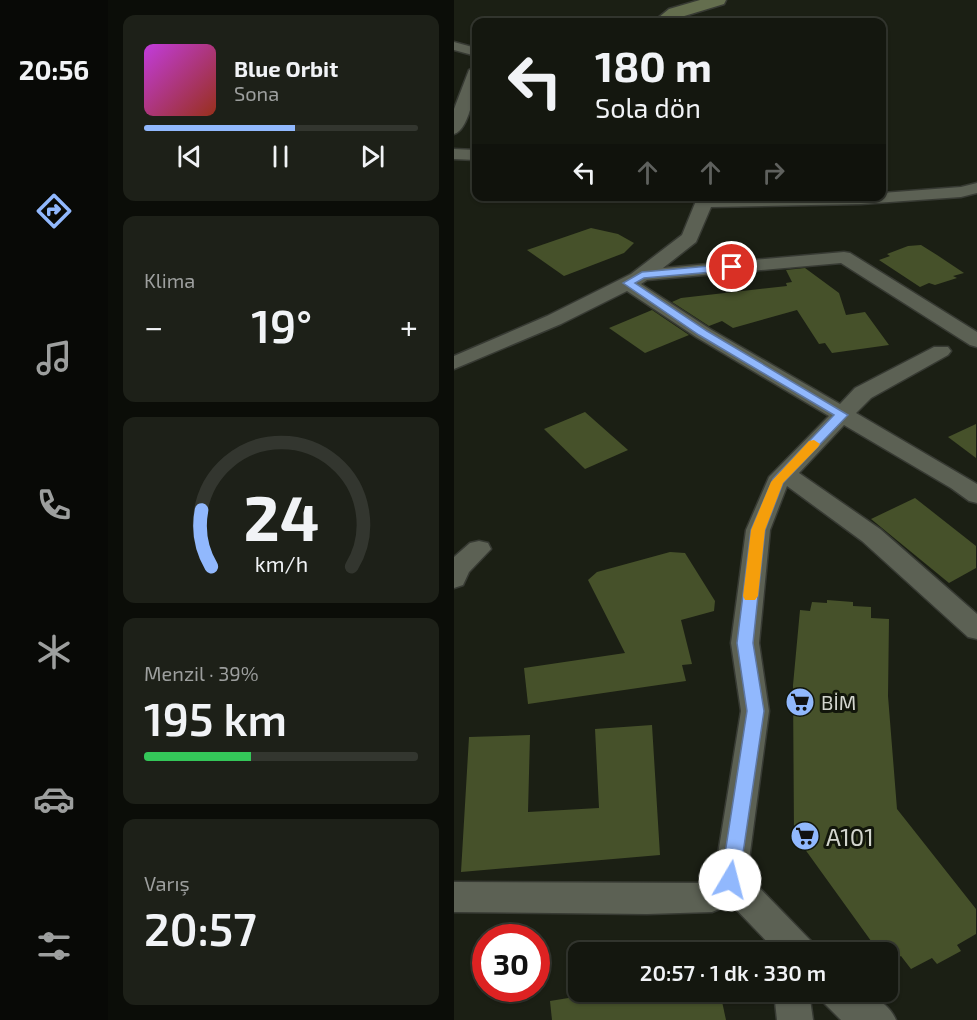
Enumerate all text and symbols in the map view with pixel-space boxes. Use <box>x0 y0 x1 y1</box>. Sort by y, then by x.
text: 180 m <box>595 40 712 90</box>
icon: left <box>496 42 574 120</box>
text: 20:56 <box>19 53 89 85</box>
text: Blue Orbit <box>234 55 338 81</box>
text: Sona <box>234 81 279 105</box>
text: Sola dön <box>595 91 701 123</box>
icon: previous <box>173 140 206 173</box>
icon: pause <box>264 140 297 173</box>
icon: next <box>356 140 389 173</box>
icon: left <box>568 156 601 189</box>
icon: ahead <box>631 156 664 189</box>
icon: ahead <box>694 156 727 189</box>
icon: right <box>757 156 790 189</box>
icon: directions <box>33 190 75 232</box>
pin <box>706 241 757 292</box>
icon: arrive <box>715 250 748 283</box>
text: Klima <box>144 268 195 292</box>
text: 19° <box>251 298 312 352</box>
text: − <box>144 306 163 346</box>
text: + <box>400 306 418 346</box>
icon: music <box>33 337 75 379</box>
text: 24 <box>243 479 319 554</box>
icon: phone <box>33 484 75 526</box>
text: km/h <box>254 551 308 576</box>
icon: climate <box>33 631 75 673</box>
text: Menzil · 39% <box>144 661 259 685</box>
supermarket icon: BİM <box>784 686 816 718</box>
place label: BİM <box>821 690 856 714</box>
text: 195 km <box>144 691 287 745</box>
icon: car <box>33 778 75 820</box>
supermarket icon: A101 <box>789 820 821 852</box>
place label: A101 <box>826 822 874 851</box>
position arrow <box>698 848 762 912</box>
text: Varış <box>144 871 190 895</box>
text: 20:57 <box>144 901 257 955</box>
speed limit sign: 30 <box>472 924 550 1002</box>
icon: filters <box>33 925 75 967</box>
text: 20:57 · 1 dk · 330 m <box>640 959 826 985</box>

